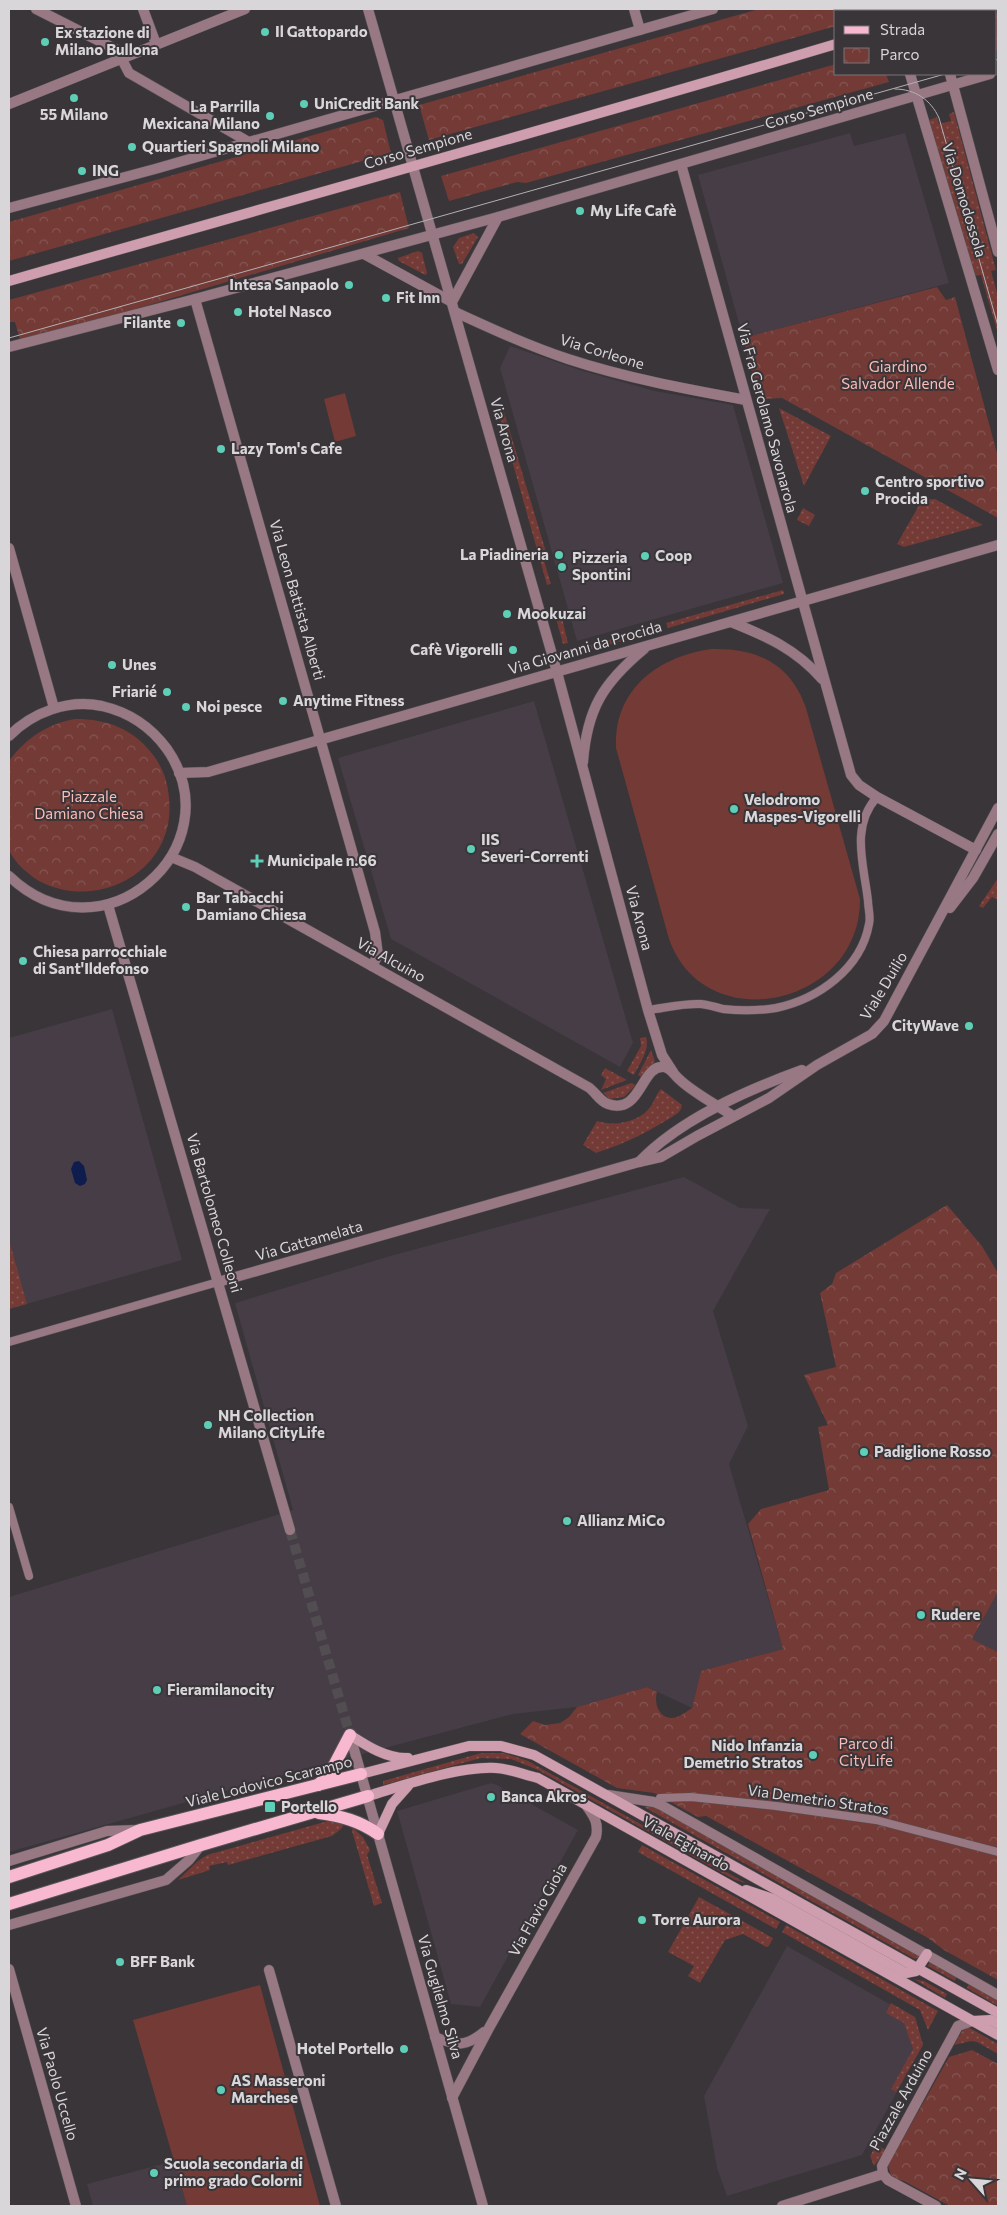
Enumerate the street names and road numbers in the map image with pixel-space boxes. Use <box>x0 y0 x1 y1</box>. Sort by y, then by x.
street label: Corso Sempione <box>763 84 875 132</box>
street label: Corso Sempione <box>362 124 474 172</box>
street label: Via Domodossola <box>939 140 991 259</box>
street label: Via Fra Gerolamo Savonarola <box>734 321 802 515</box>
street label: Via Corleone <box>558 330 647 372</box>
street label: Via Arona <box>487 395 523 464</box>
street label: Via Leon Battista Alberti <box>266 517 330 682</box>
street label: Via Giovanni da Procida <box>506 616 664 678</box>
street label: Via Arona <box>623 883 657 952</box>
street label: Via Alcuino <box>354 933 429 985</box>
street label: Viale Duilio <box>856 948 911 1023</box>
street label: Via Bartolomeo Colleoni <box>184 1131 246 1295</box>
street label: Via Gattamelata <box>253 1216 364 1264</box>
street label: Viale Lodovico Scarampo <box>184 1752 354 1810</box>
street label: Via Demetrio Stratos <box>746 1780 890 1818</box>
street label: Viale Eginardo <box>640 1812 733 1875</box>
street label: Via Flavio Gioia <box>504 1860 570 1959</box>
street label: Via Guglielmo Silva <box>415 1932 467 2061</box>
street label: Via Paolo Uccello <box>33 2025 83 2142</box>
street label: Piazzale Arduino <box>865 2046 935 2153</box>

